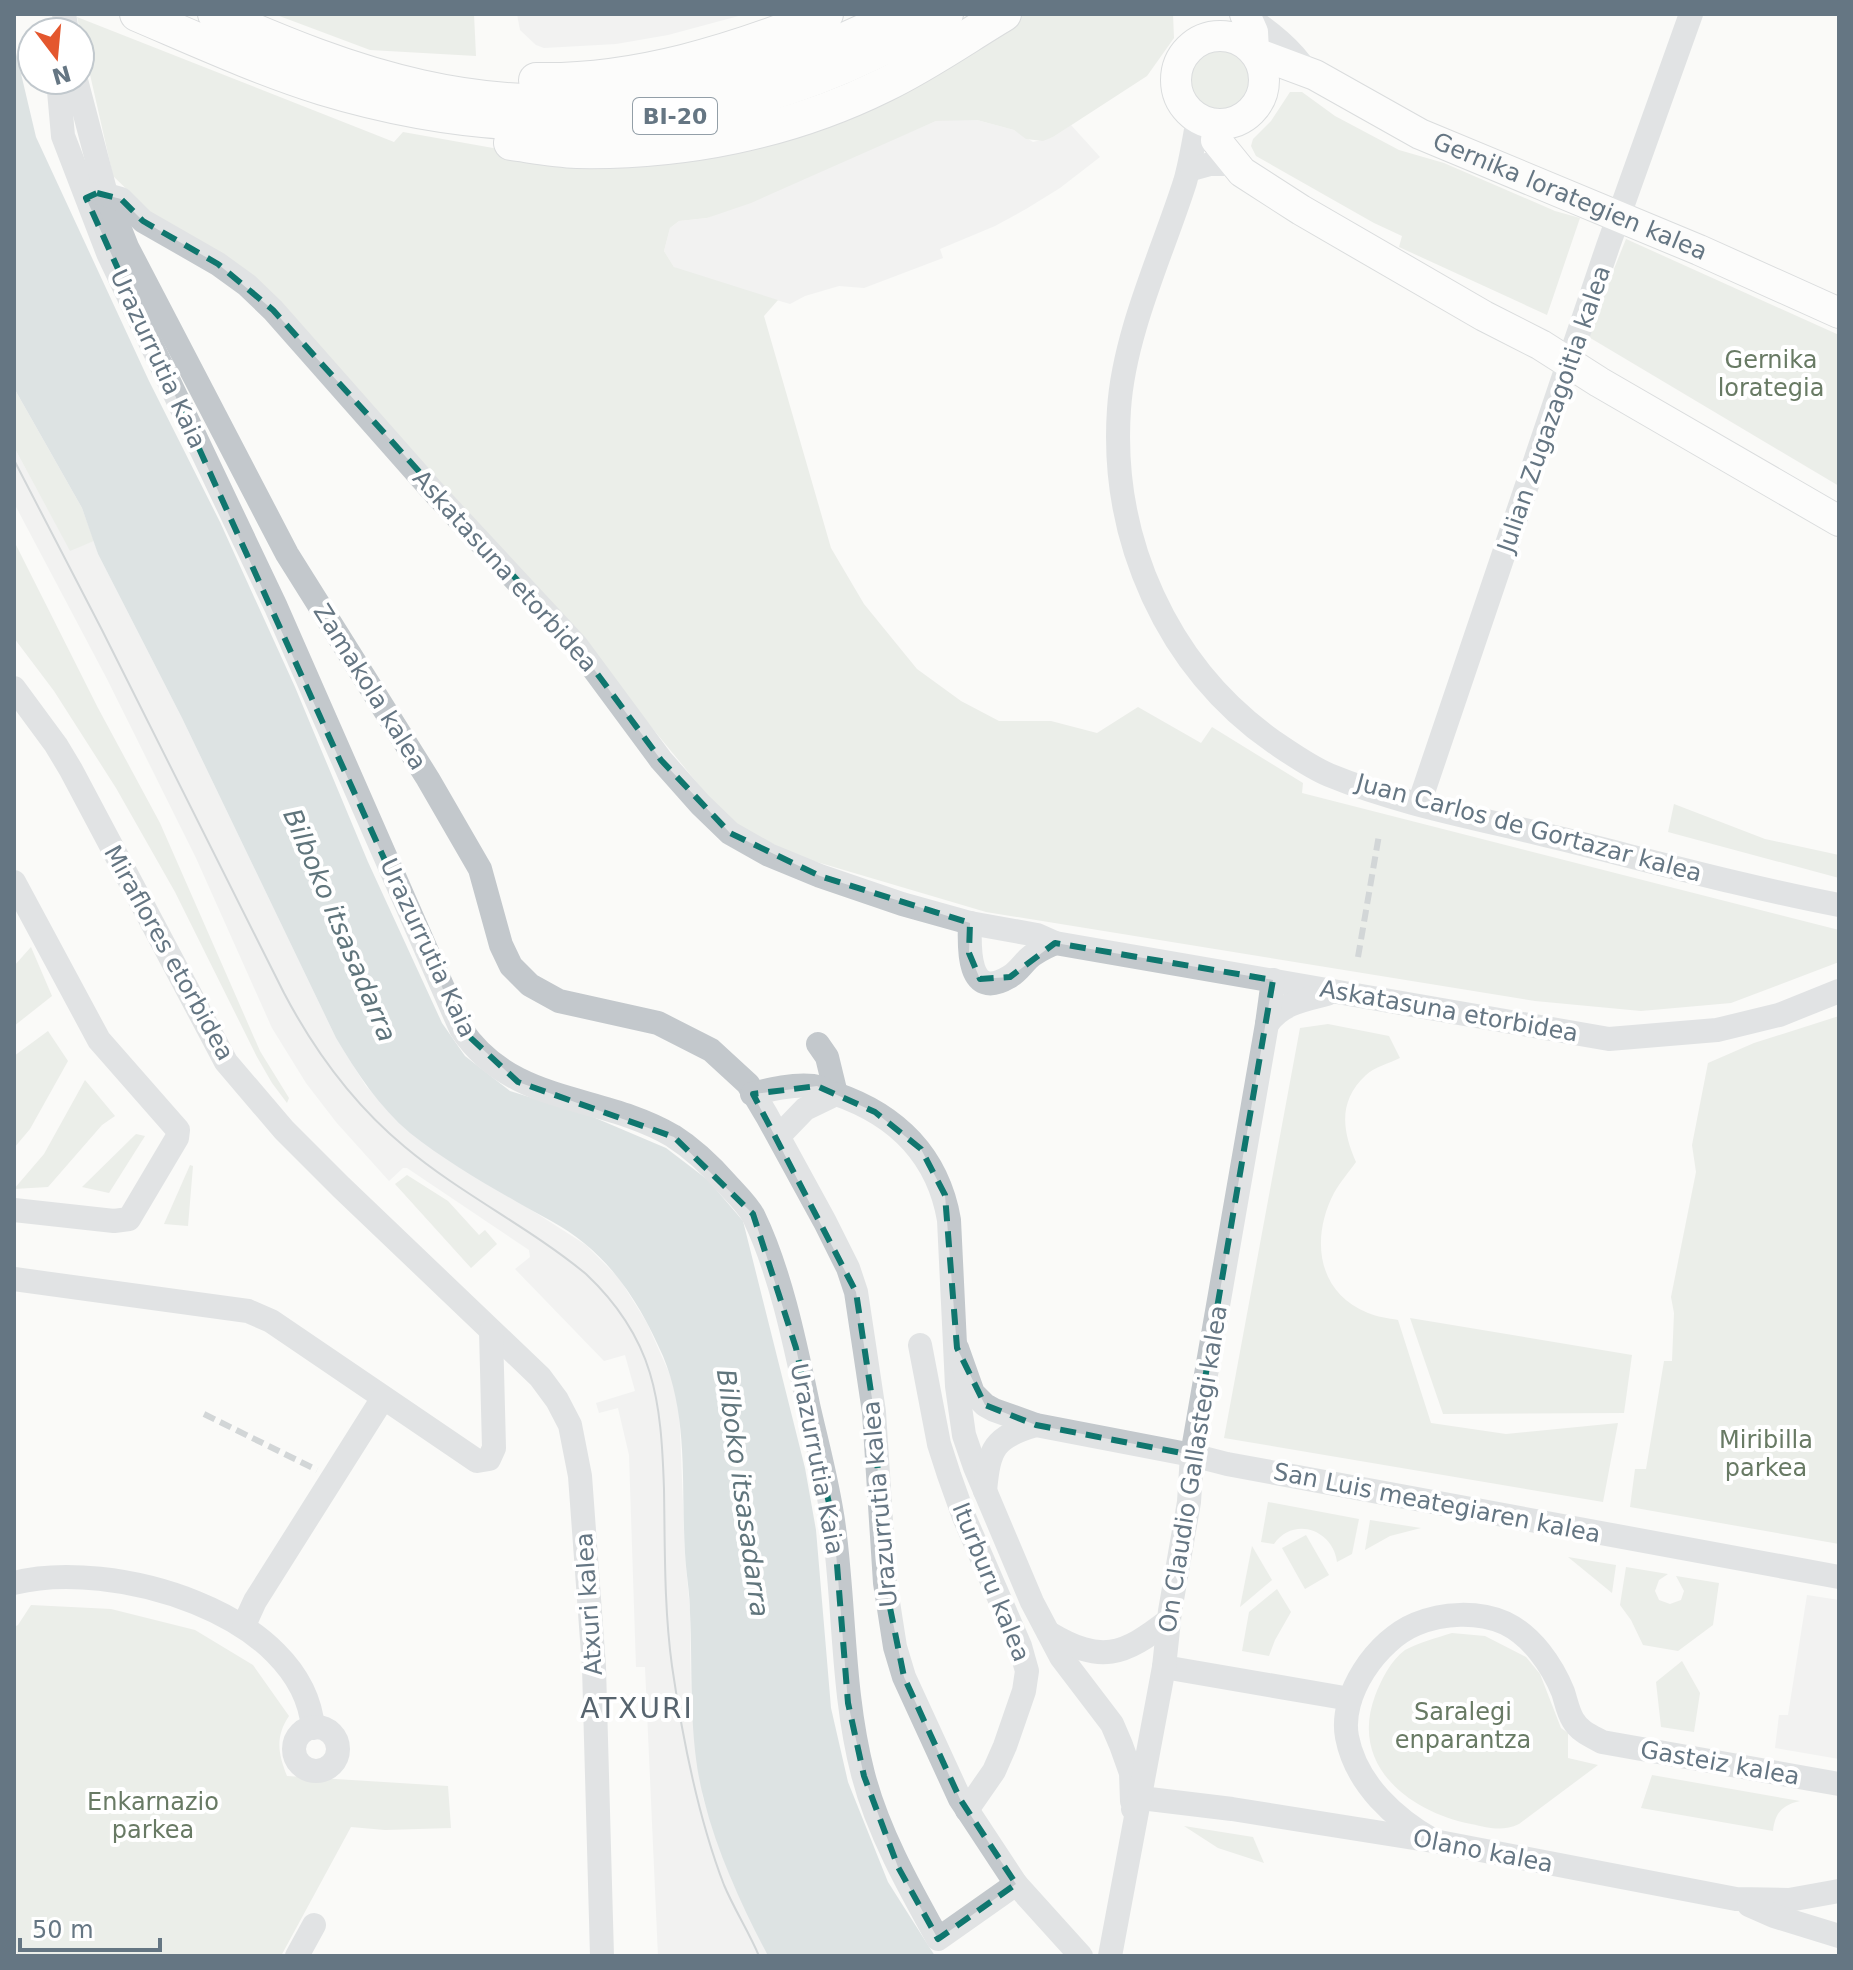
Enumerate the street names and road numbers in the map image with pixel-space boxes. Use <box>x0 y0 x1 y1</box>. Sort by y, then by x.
road number: BI-20 <box>633 98 717 134</box>
street label: Gernika lorategien kalea <box>1429 127 1712 266</box>
street label: Julian Zugazagoitia kalea <box>1491 262 1616 558</box>
street label: Urazurrutia Kaia <box>104 265 212 453</box>
street label: Askatasuna etorbidea <box>407 464 603 678</box>
street label: Zamakola kalea <box>308 599 432 775</box>
street label: Juan Carlos de Gortazar kalea <box>1351 768 1705 888</box>
street label: Miraflores etorbidea <box>98 841 240 1065</box>
street label: Urazurrutia Kaia <box>374 854 482 1042</box>
street label: Askatasuna etorbidea <box>1318 974 1580 1048</box>
street label: On Claudio Gallastegi kalea <box>1153 1303 1233 1635</box>
street label: Urazurrutia Kaia <box>785 1361 849 1557</box>
street label: Urazurrutia kalea <box>857 1400 903 1608</box>
street label: San Luis meategiaren kalea <box>1271 1458 1603 1548</box>
street label: Iturburu kalea <box>946 1498 1036 1666</box>
street label: Atxuri kalea <box>570 1532 608 1676</box>
street label: Gasteiz kalea <box>1638 1735 1802 1791</box>
street label: Olano kalea <box>1411 1824 1555 1878</box>

